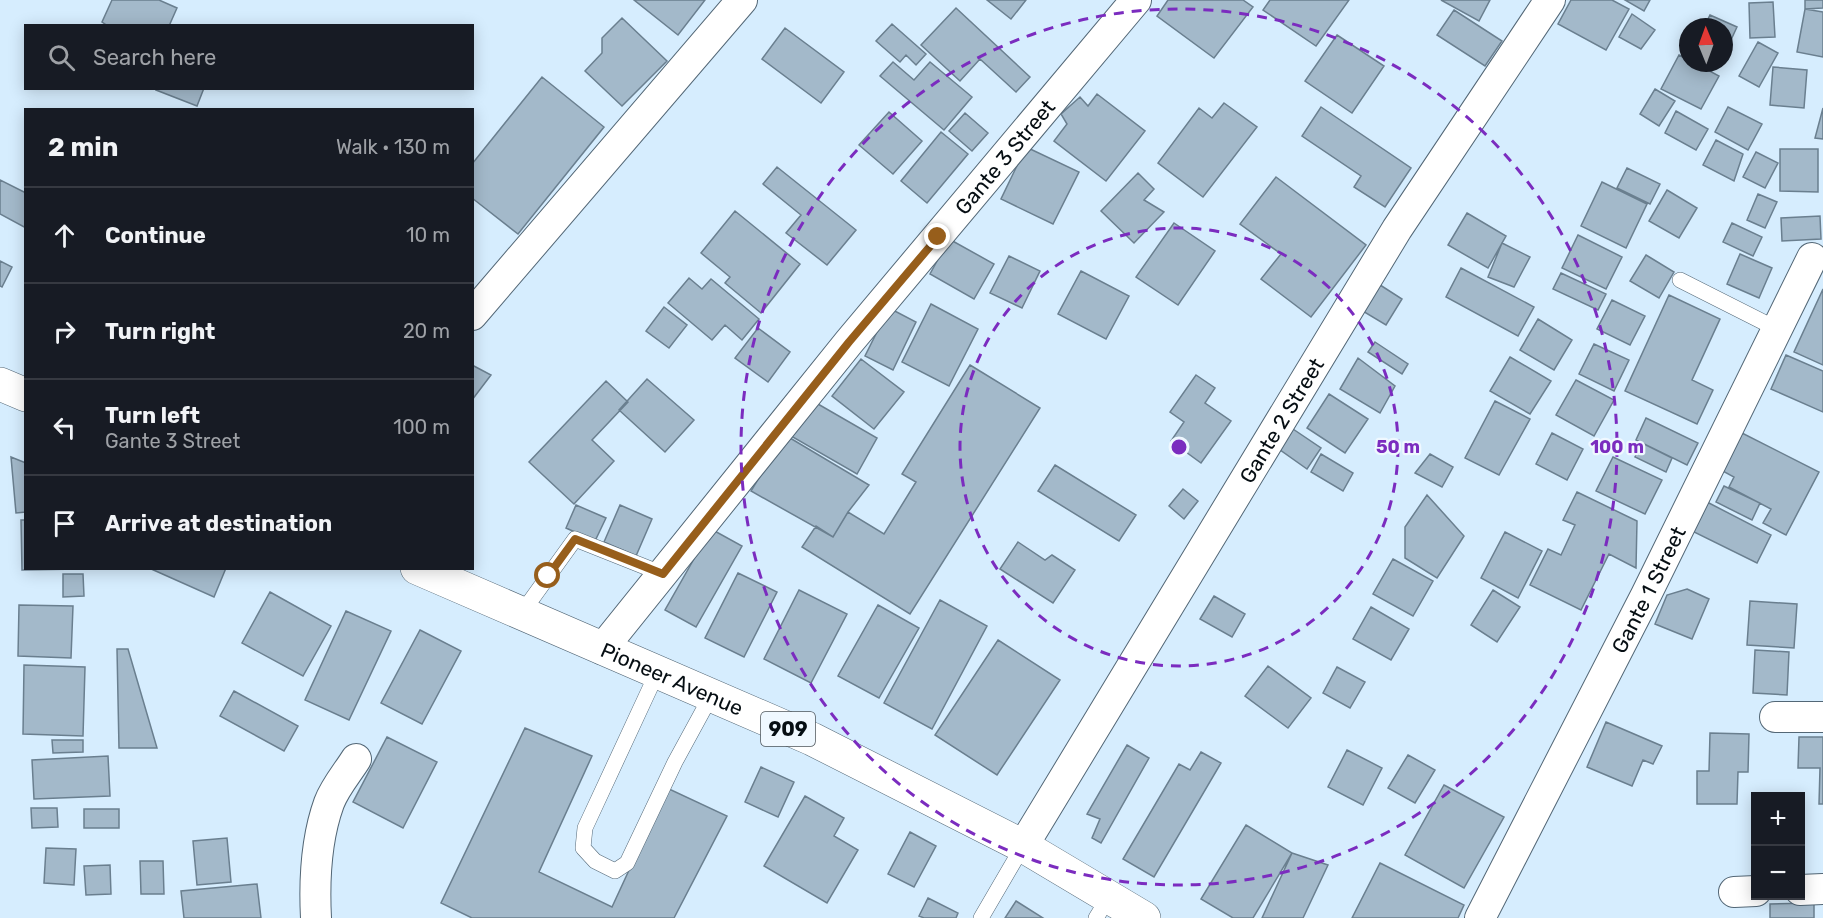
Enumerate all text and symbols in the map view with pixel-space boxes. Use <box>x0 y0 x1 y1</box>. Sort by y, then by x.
north arrow <box>1679 18 1733 72</box>
search box <box>24 24 474 90</box>
icon: search <box>45 41 78 74</box>
text: Search here <box>93 44 216 71</box>
street label: Gante 3 Street <box>949 94 1060 219</box>
text: 2 min <box>48 132 118 163</box>
text: Walk · 130 m <box>336 135 450 159</box>
icon: ahead <box>48 219 81 252</box>
text: Continue <box>105 222 206 249</box>
text: 10 m <box>406 223 450 247</box>
route end <box>924 223 950 249</box>
icon: right <box>48 315 81 348</box>
text: Turn right <box>105 318 215 345</box>
text: 20 m <box>403 319 450 343</box>
street label: Gante 2 Street <box>1234 353 1329 487</box>
text: Turn left <box>105 402 200 429</box>
icon: left <box>48 411 81 444</box>
text: 100 m <box>393 415 450 439</box>
text: Gante 3 Street <box>105 429 240 453</box>
text: 50 m <box>1376 436 1420 458</box>
text: 100 m <box>1590 436 1644 458</box>
centre of rings <box>1169 437 1189 457</box>
icon: arrive <box>48 507 81 540</box>
text: Arrive at destination <box>105 510 332 537</box>
street label: Gante 1 Street <box>1606 522 1690 657</box>
route start <box>534 562 560 588</box>
street label: Pioneer Avenue <box>597 637 747 720</box>
road number: 909 <box>761 712 815 746</box>
map controls <box>1751 792 1805 900</box>
button: + <box>1751 792 1805 846</box>
button: − <box>1751 846 1805 900</box>

